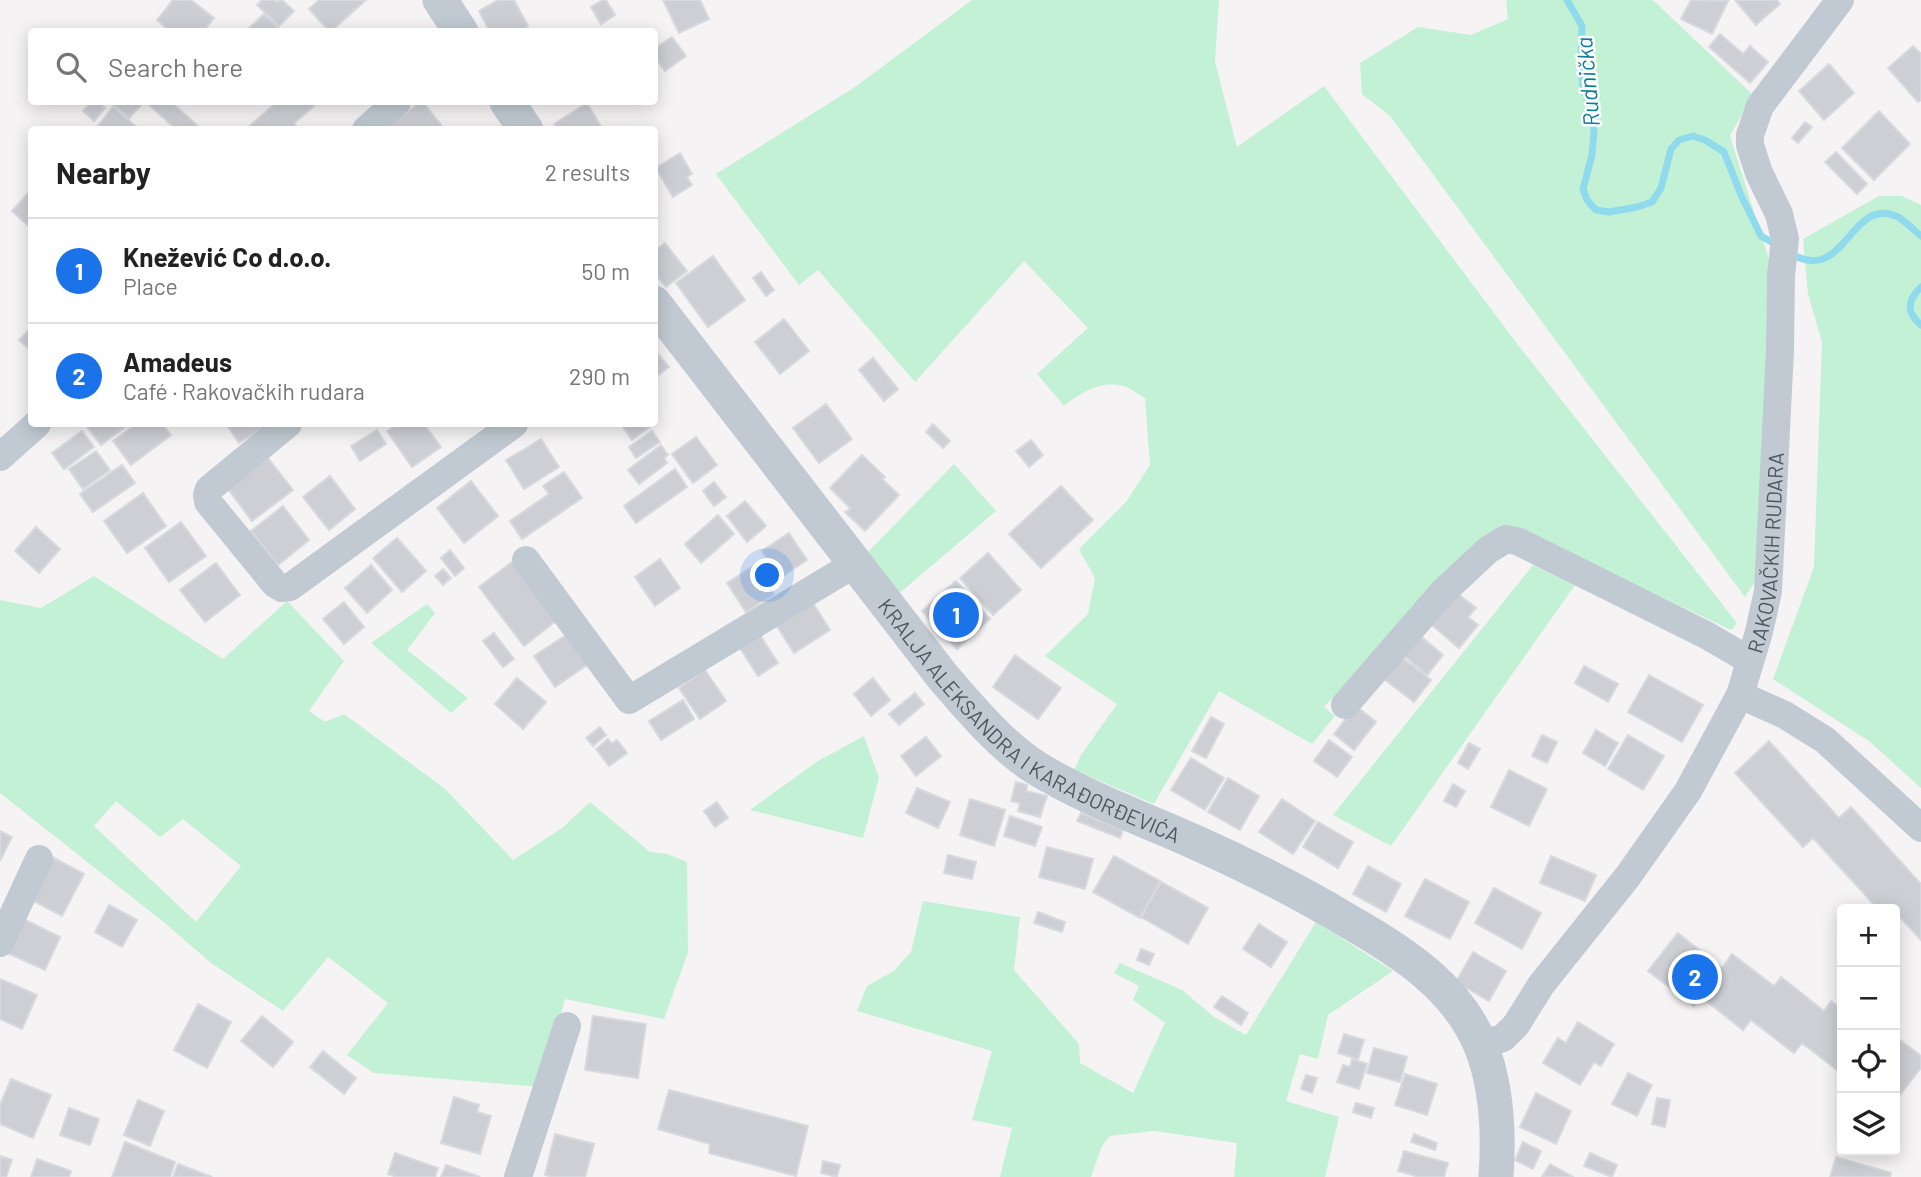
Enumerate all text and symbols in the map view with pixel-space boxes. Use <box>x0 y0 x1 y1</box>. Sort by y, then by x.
search box <box>28 28 658 105</box>
water label: Rudnička <box>1569 36 1605 128</box>
icon: search <box>52 48 90 86</box>
text: Search here <box>108 51 243 82</box>
text: Nearby <box>56 154 151 190</box>
text: 2 results <box>545 158 630 186</box>
text: Knežević Co d.o.o. <box>123 241 331 272</box>
text: 1 <box>75 257 83 285</box>
text: 50 m <box>582 257 630 285</box>
text: Place <box>123 272 178 300</box>
text: Amadeus <box>123 346 232 377</box>
text: 2 <box>73 362 85 390</box>
text: 290 m <box>569 362 630 390</box>
text: Café · Rakovačkih rudara <box>123 377 365 405</box>
street label: RAKOVAČKIH RUDARA <box>1741 451 1787 656</box>
your location <box>750 558 784 592</box>
pin: 1 <box>933 589 979 641</box>
street label: KRALJA ALEKSANDRA I KARAĐORĐEVIĆA <box>874 593 1185 847</box>
map controls <box>1837 904 1900 1156</box>
button: + <box>1837 904 1900 967</box>
pin: 2 <box>1672 951 1718 1003</box>
button: − <box>1837 967 1900 1030</box>
button: locate <box>1837 1030 1900 1093</box>
button: layers <box>1837 1093 1900 1156</box>

